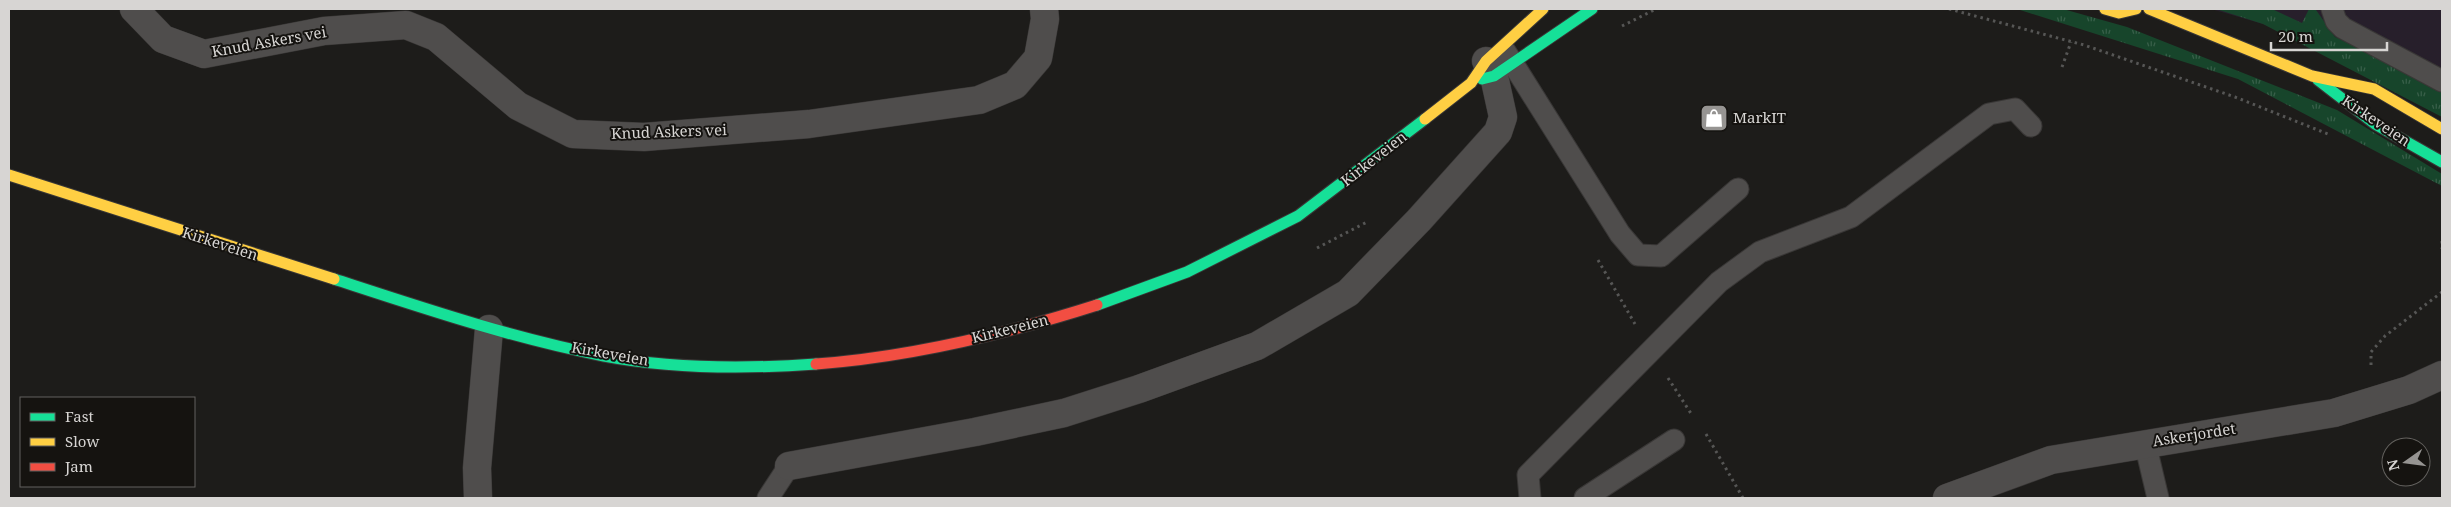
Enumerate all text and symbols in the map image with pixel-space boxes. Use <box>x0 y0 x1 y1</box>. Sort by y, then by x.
scale bar <box>2271 20 2387 52</box>
street label: Knud Askers vei <box>210 21 328 61</box>
text: 20 m <box>2278 26 2313 46</box>
street label: Kirkeveien <box>2339 90 2415 150</box>
shop icon: MarkIT <box>1699 103 1729 133</box>
place label: MarkIT <box>1733 107 1786 127</box>
street label: Knud Askers vei <box>611 119 727 143</box>
street label: Kirkeveien <box>1336 126 1411 190</box>
street label: Kirkeveien <box>180 221 261 265</box>
street label: Kirkeveien <box>969 309 1050 347</box>
street label: Kirkeveien <box>570 336 651 370</box>
legend <box>20 397 195 487</box>
text: Fast <box>65 406 94 426</box>
street label: Askerjordet <box>2151 418 2237 450</box>
text: Slow <box>65 431 99 451</box>
north arrow <box>2381 437 2431 487</box>
text: Jam <box>64 456 93 476</box>
text: N <box>2382 458 2403 473</box>

